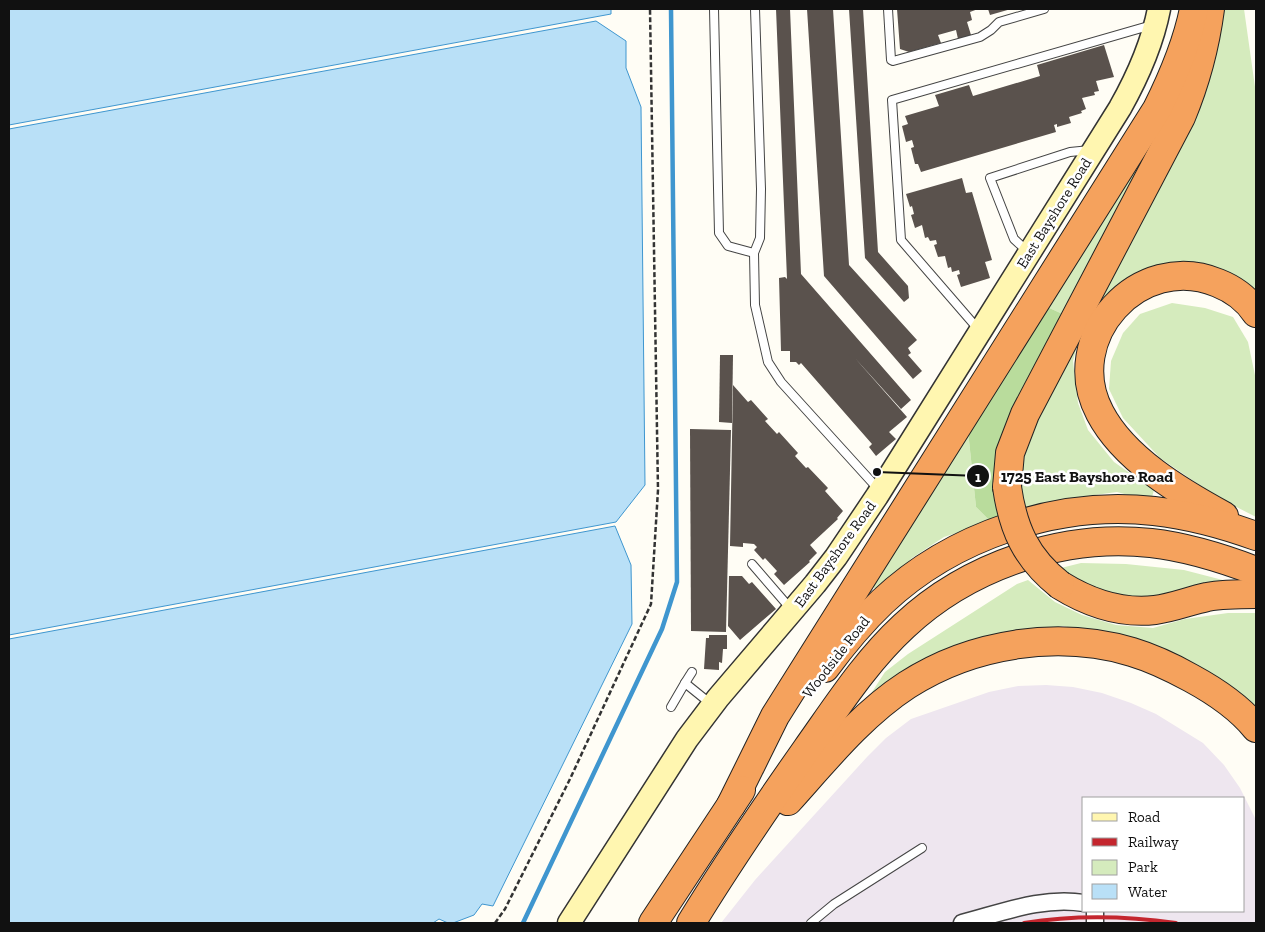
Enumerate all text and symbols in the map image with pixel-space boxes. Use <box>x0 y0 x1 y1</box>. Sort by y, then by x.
street label: East Bayshore Road <box>1013 154 1096 272</box>
callout: 1725 East Bayshore Road <box>966 461 1184 492</box>
text: 1725 East Bayshore Road <box>1001 467 1173 486</box>
text: 1 <box>975 468 981 486</box>
street label: East Bayshore Road <box>790 497 880 611</box>
street label: Woodside Road <box>799 612 874 701</box>
legend <box>1082 797 1245 912</box>
text: Road <box>1128 808 1161 826</box>
text: Railway <box>1128 833 1179 851</box>
text: Park <box>1128 858 1158 876</box>
text: Water <box>1128 883 1168 901</box>

